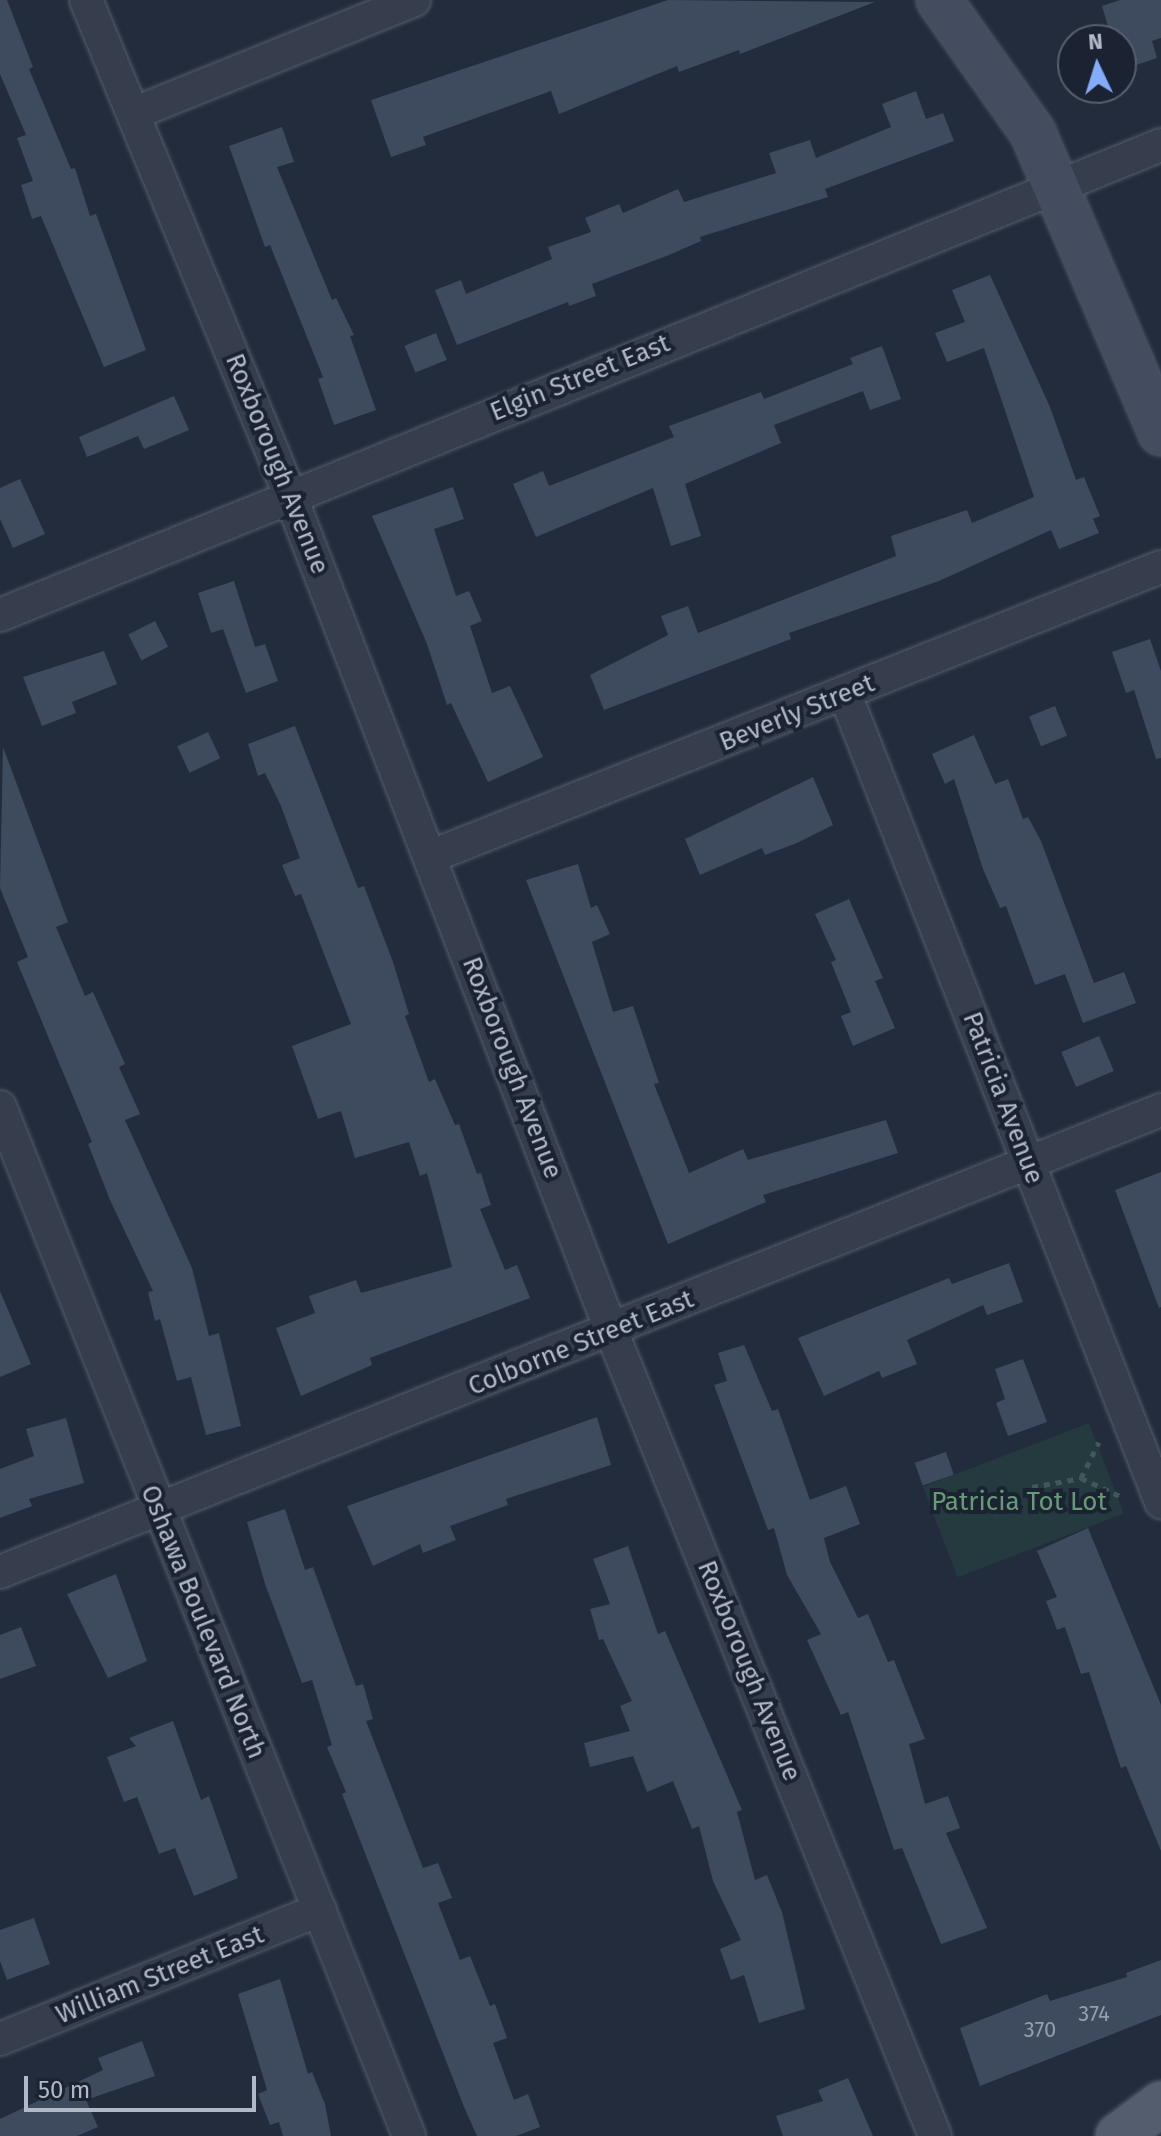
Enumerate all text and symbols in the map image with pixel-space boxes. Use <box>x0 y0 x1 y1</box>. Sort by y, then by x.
north arrow <box>1057 24 1137 104</box>
text: N <box>1087 28 1104 56</box>
street label: Elgin Street East <box>486 328 674 428</box>
street label: Roxborough Avenue <box>219 349 335 579</box>
street label: Beverly Street <box>715 668 879 758</box>
street label: Roxborough Avenue <box>455 953 569 1183</box>
street label: Patricia Avenue <box>956 1008 1050 1188</box>
street label: Colborne Street East <box>464 1284 698 1402</box>
street label: Oshawa Boulevard North <box>134 1481 272 1763</box>
park label: Patricia Tot Lot <box>931 1486 1107 1518</box>
street label: Roxborough Avenue <box>691 1556 807 1786</box>
street label: William Street East <box>52 1919 268 2031</box>
house number: 374 <box>1078 2001 1110 2027</box>
house number: 370 <box>1024 2017 1056 2043</box>
scale bar <box>28 2060 260 2110</box>
text: 50 m <box>38 2076 90 2104</box>

